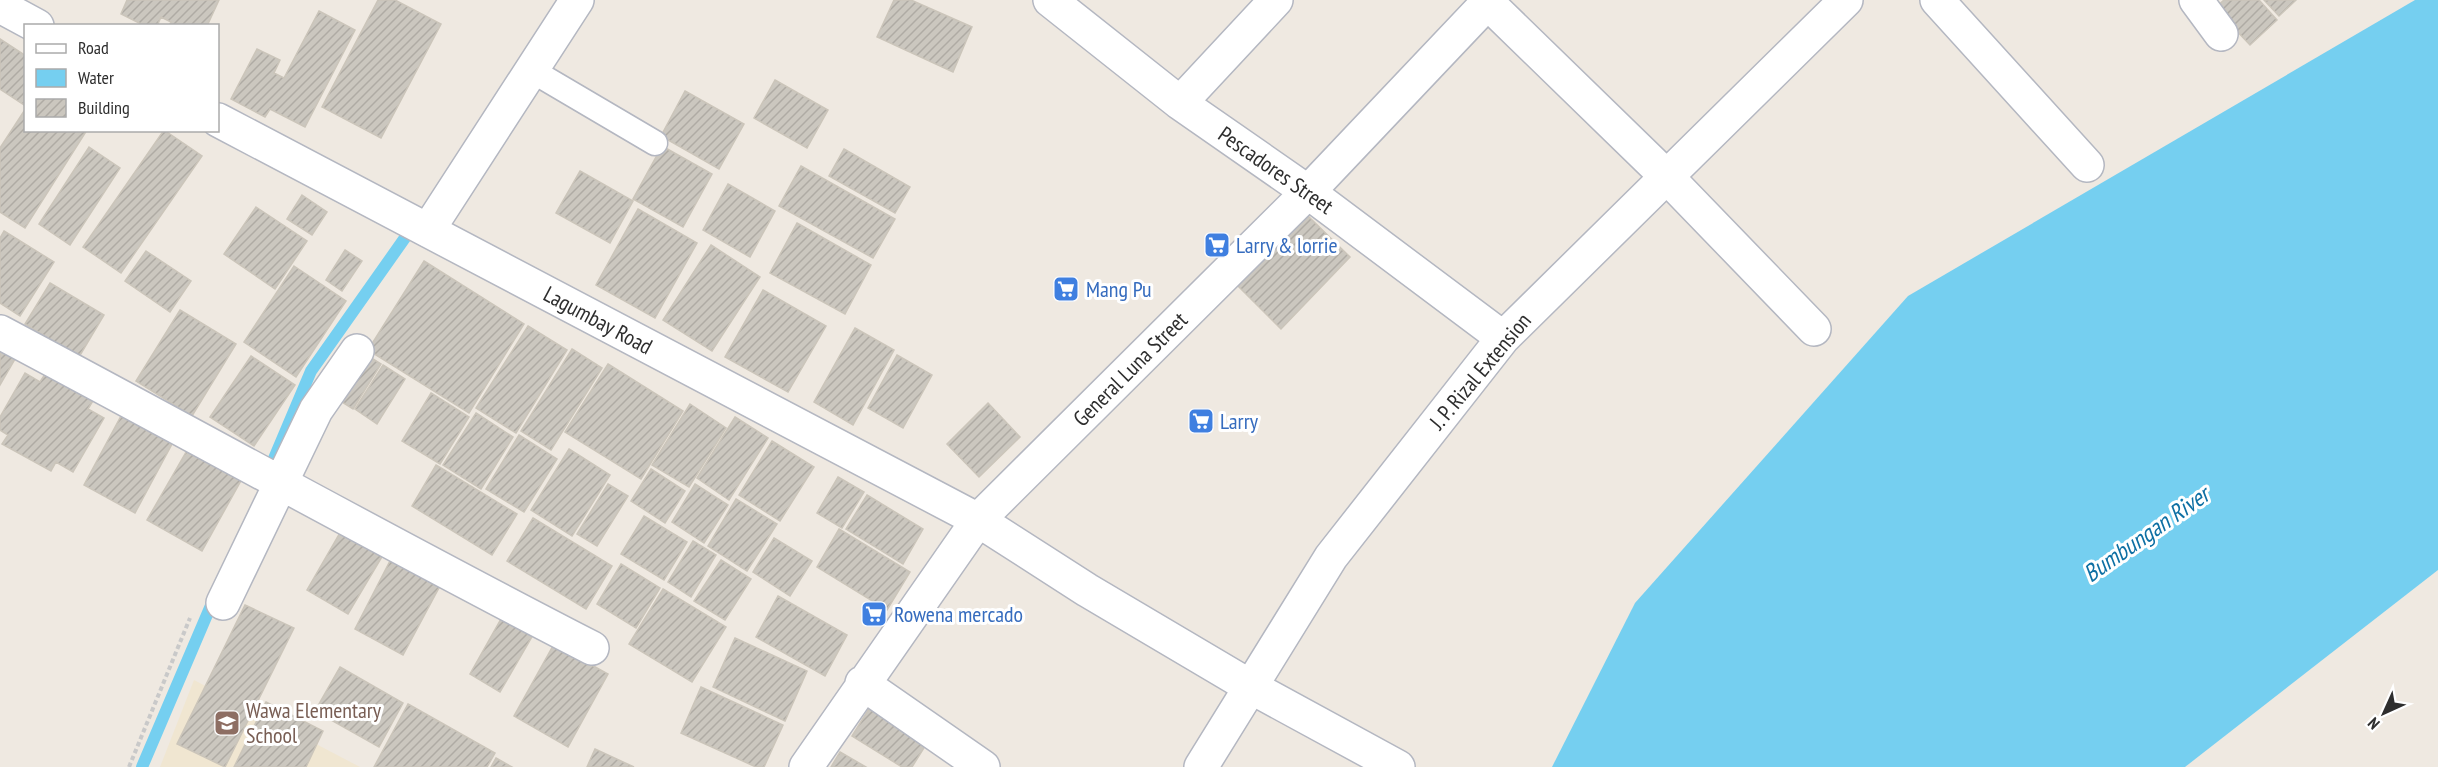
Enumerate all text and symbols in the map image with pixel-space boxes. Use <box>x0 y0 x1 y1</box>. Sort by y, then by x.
legend <box>24 24 219 132</box>
text: Road <box>78 36 109 59</box>
text: Water <box>78 66 114 89</box>
text: Building <box>78 96 130 119</box>
street label: Pescadores Street <box>1213 120 1339 220</box>
supermarket icon: Larry & lorrie <box>1202 230 1232 260</box>
place label: Larry & lorrie <box>1236 231 1338 259</box>
supermarket icon: Mang Pu <box>1051 274 1081 304</box>
place label: Mang Pu <box>1086 275 1152 303</box>
street label: Lagumbay Road <box>539 280 657 360</box>
street label: General Luna Street <box>1067 306 1193 432</box>
street label: J. P. Rizal Extension <box>1423 307 1537 436</box>
supermarket icon: Larry <box>1186 406 1216 436</box>
place label: Larry <box>1220 407 1259 435</box>
water label: Bumbungan River <box>2077 477 2218 589</box>
supermarket icon: Rowena mercado <box>859 599 889 629</box>
place label: Rowena mercado <box>894 600 1023 628</box>
north arrow <box>2354 683 2414 743</box>
place label: Wawa Elementary School <box>246 696 382 749</box>
school or university icon: Wawa Elementary School <box>212 708 242 738</box>
text: N <box>2363 713 2384 734</box>

